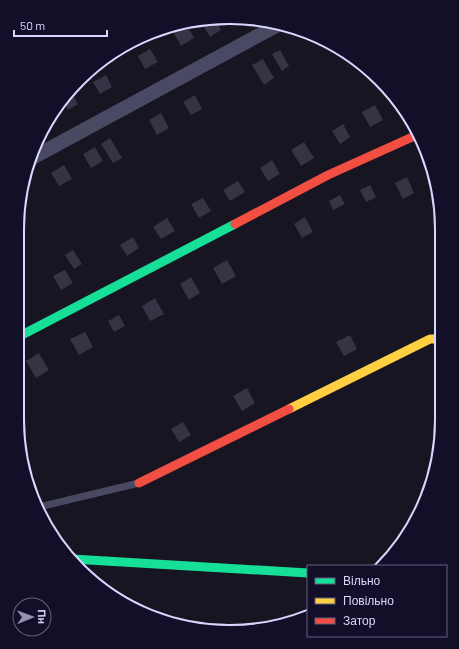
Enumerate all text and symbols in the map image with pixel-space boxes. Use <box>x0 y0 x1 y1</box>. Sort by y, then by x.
scale bar <box>14 12 107 38</box>
text: 50 m <box>20 18 45 32</box>
legend <box>307 565 447 637</box>
text: Вільно <box>343 573 381 587</box>
text: Повільно <box>343 593 394 607</box>
north arrow <box>12 597 52 637</box>
text: Пн <box>36 609 49 624</box>
text: Затор <box>343 613 376 628</box>

